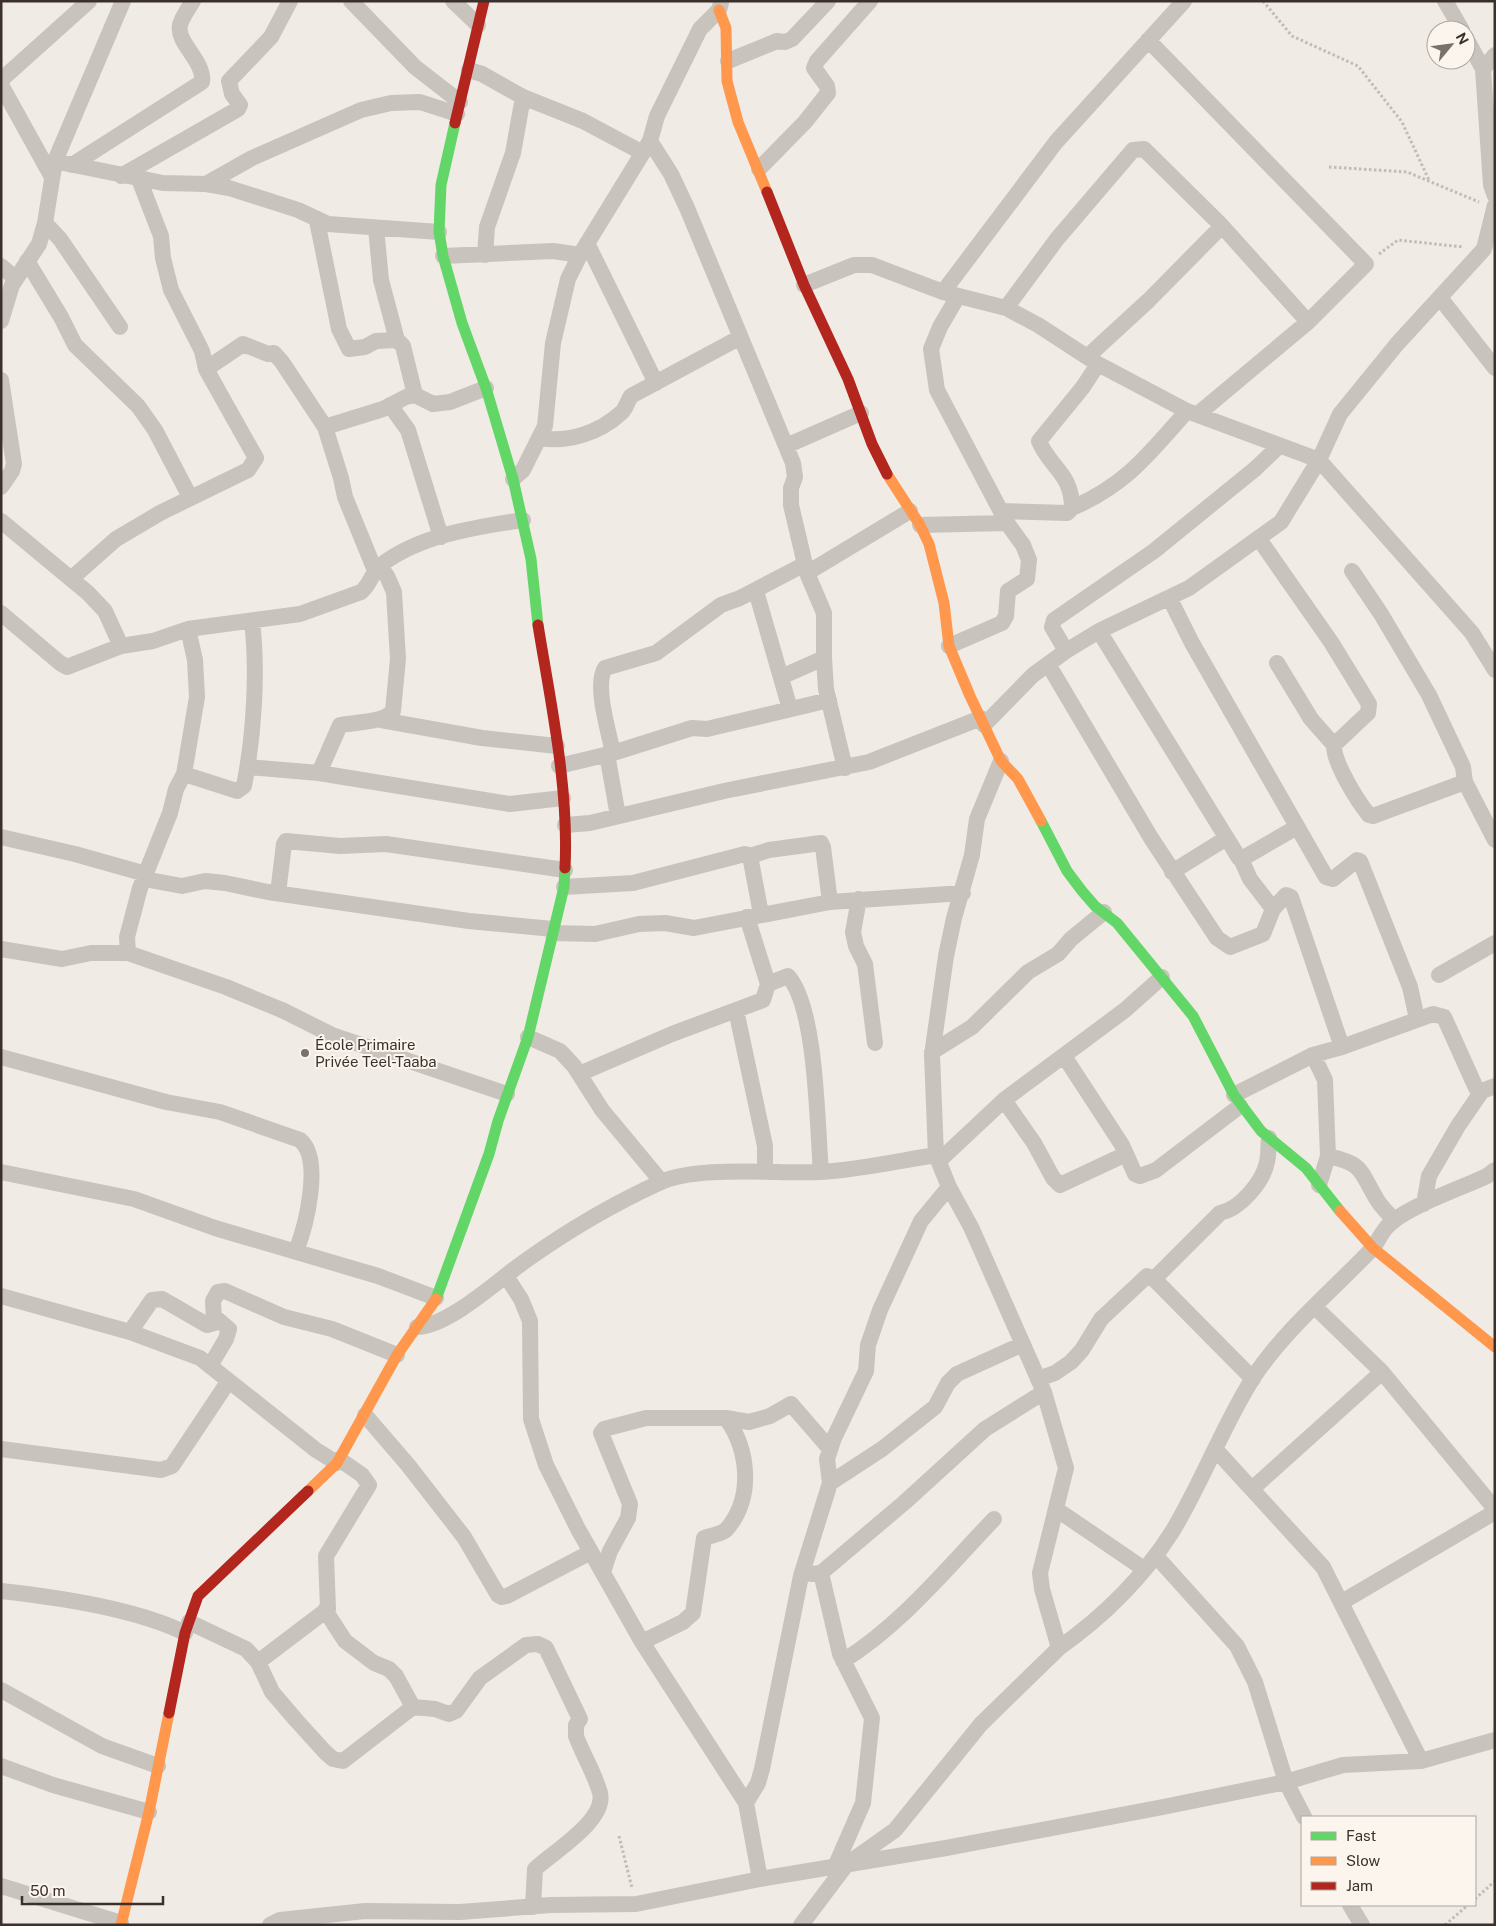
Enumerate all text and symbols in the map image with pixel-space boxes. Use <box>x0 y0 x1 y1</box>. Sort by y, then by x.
north arrow <box>1426 20 1476 70</box>
text: N <box>1453 30 1472 47</box>
place label: École Primaire Privée Teel-Taaba <box>315 1036 437 1070</box>
marker: École Primaire Privée Teel-Taaba <box>299 1047 311 1059</box>
legend <box>1301 1816 1476 1906</box>
text: Fast <box>1346 1827 1376 1844</box>
text: Slow <box>1346 1852 1381 1869</box>
scale bar <box>22 1874 164 1906</box>
text: Jam <box>1346 1877 1373 1894</box>
text: 50 m <box>30 1882 65 1899</box>

